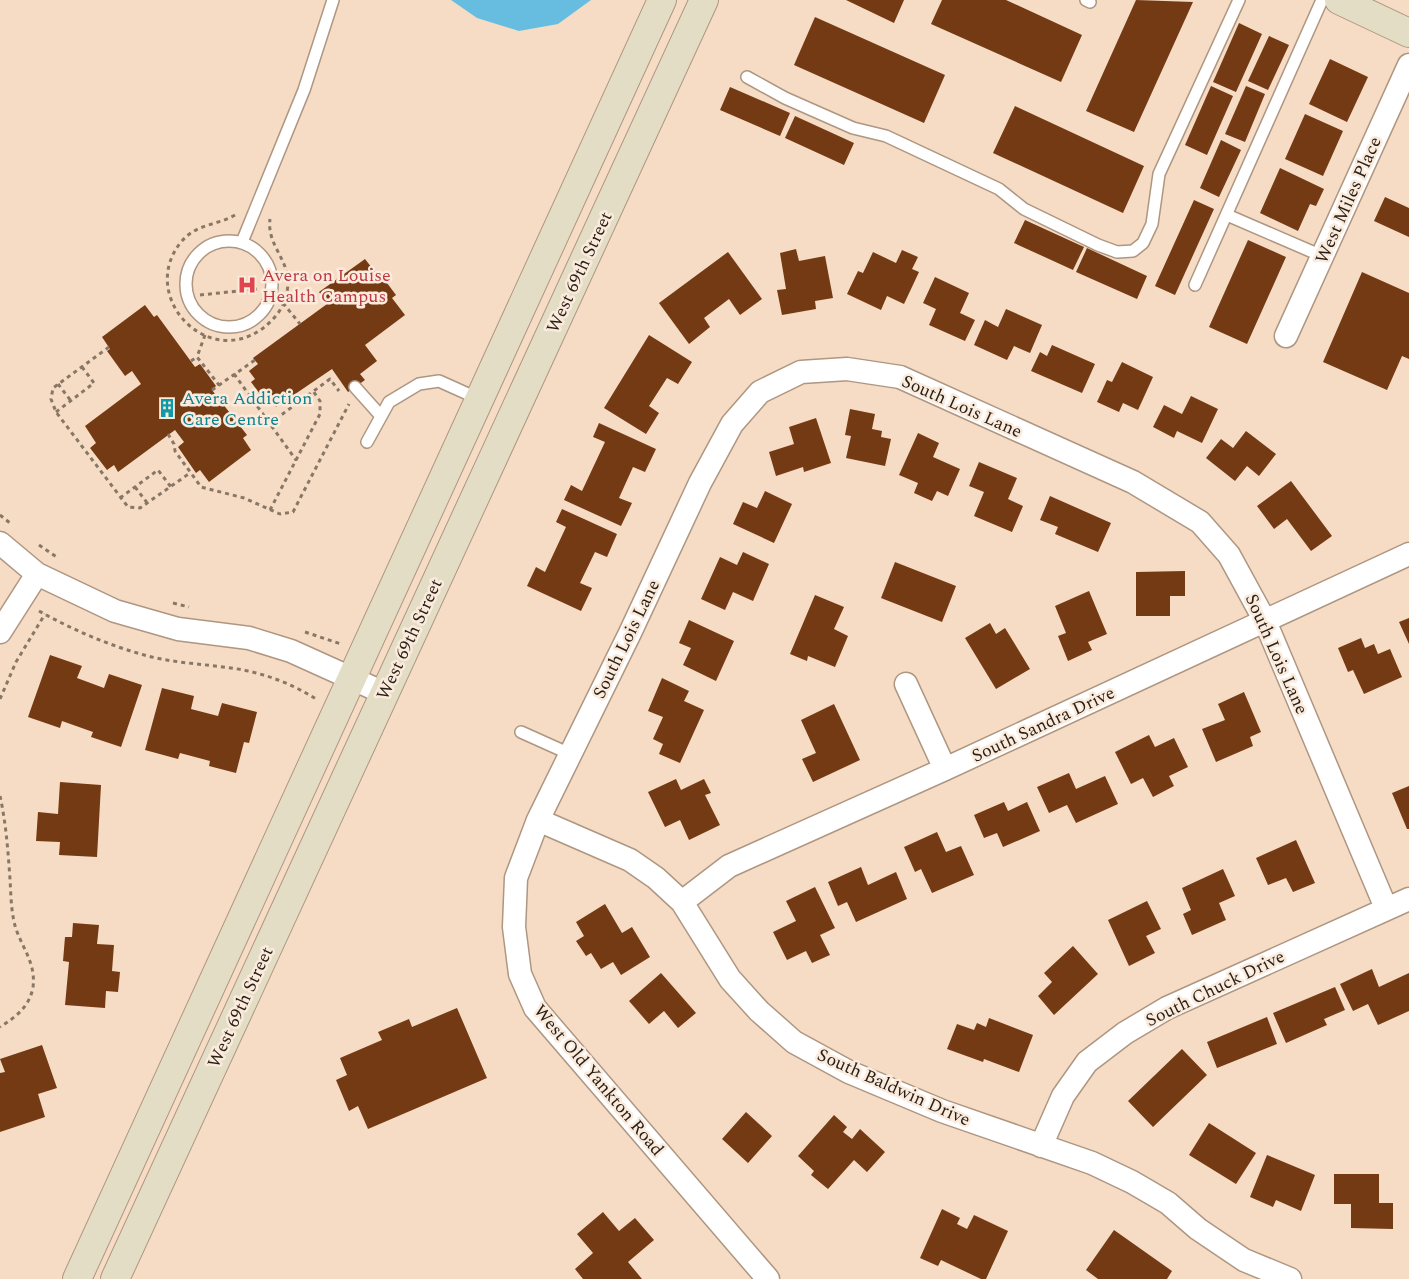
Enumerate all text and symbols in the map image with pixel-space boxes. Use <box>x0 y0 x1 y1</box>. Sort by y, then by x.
street label: West Miles Place <box>1308 132 1389 268</box>
street label: West 69th Street <box>540 207 619 337</box>
place label: Avera on Louise Health Campus <box>262 262 391 310</box>
hospital icon: Avera on Louise Health Campus <box>236 274 258 296</box>
street label: South Lois Lane <box>897 368 1026 445</box>
place label: Avera Addiction Care Centre <box>182 385 312 433</box>
building icon: Avera Addiction Care Centre <box>156 397 178 419</box>
street label: West 69th Street <box>370 574 449 704</box>
street label: South Lois Lane <box>586 575 667 703</box>
street label: South Lois Lane <box>1238 590 1315 719</box>
street label: South Sandra Drive <box>967 679 1119 769</box>
street label: West 69th Street <box>201 942 280 1072</box>
street label: South Chuck Drive <box>1141 943 1289 1034</box>
street label: West Old Yankton Road <box>527 998 670 1162</box>
street label: South Baldwin Drive <box>813 1042 975 1133</box>

